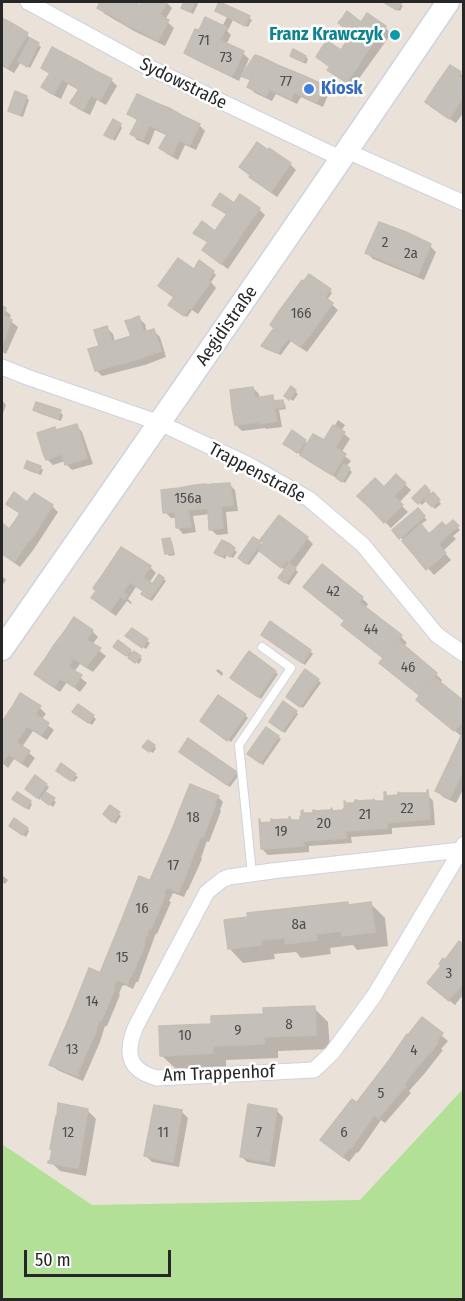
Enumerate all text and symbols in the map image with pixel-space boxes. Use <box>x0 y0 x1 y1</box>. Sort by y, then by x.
place label: Franz Krawczyk <box>269 24 383 46</box>
marker: Franz Krawczyk <box>388 28 402 42</box>
house number: 71 <box>198 32 210 50</box>
house number: 73 <box>220 49 232 67</box>
street label: Sydowstraße <box>136 54 230 114</box>
house number: 77 <box>280 73 292 91</box>
place label: Kiosk <box>321 78 363 100</box>
marker: Kiosk <box>302 82 316 96</box>
house number: 2 <box>382 234 388 252</box>
house number: 2a <box>404 245 418 263</box>
street label: Aegidistraße <box>192 282 262 370</box>
house number: 166 <box>291 305 311 323</box>
street label: Trappenstraße <box>205 438 309 508</box>
house number: 156a <box>174 490 202 508</box>
house number: 42 <box>326 583 340 601</box>
house number: 44 <box>364 621 378 639</box>
house number: 46 <box>401 659 415 677</box>
house number: 22 <box>400 800 414 818</box>
house number: 21 <box>359 806 371 824</box>
house number: 18 <box>186 809 200 827</box>
house number: 20 <box>317 815 331 833</box>
house number: 19 <box>274 823 288 841</box>
house number: 17 <box>167 857 179 875</box>
house number: 16 <box>135 900 149 918</box>
house number: 8a <box>292 916 306 934</box>
house number: 15 <box>116 949 128 967</box>
house number: 3 <box>446 965 452 983</box>
house number: 14 <box>85 993 99 1011</box>
house number: 8 <box>285 1016 293 1034</box>
house number: 9 <box>234 1022 242 1040</box>
house number: 10 <box>178 1027 192 1045</box>
house number: 13 <box>66 1041 78 1059</box>
house number: 4 <box>410 1042 418 1060</box>
street label: Am Trappenhof <box>163 1061 275 1087</box>
house number: 5 <box>378 1085 384 1103</box>
house number: 12 <box>62 1124 74 1142</box>
house number: 11 <box>157 1124 169 1142</box>
house number: 7 <box>256 1124 262 1142</box>
house number: 6 <box>340 1124 348 1142</box>
scale bar <box>27 1238 174 1276</box>
text: 50 m <box>35 1249 71 1271</box>

